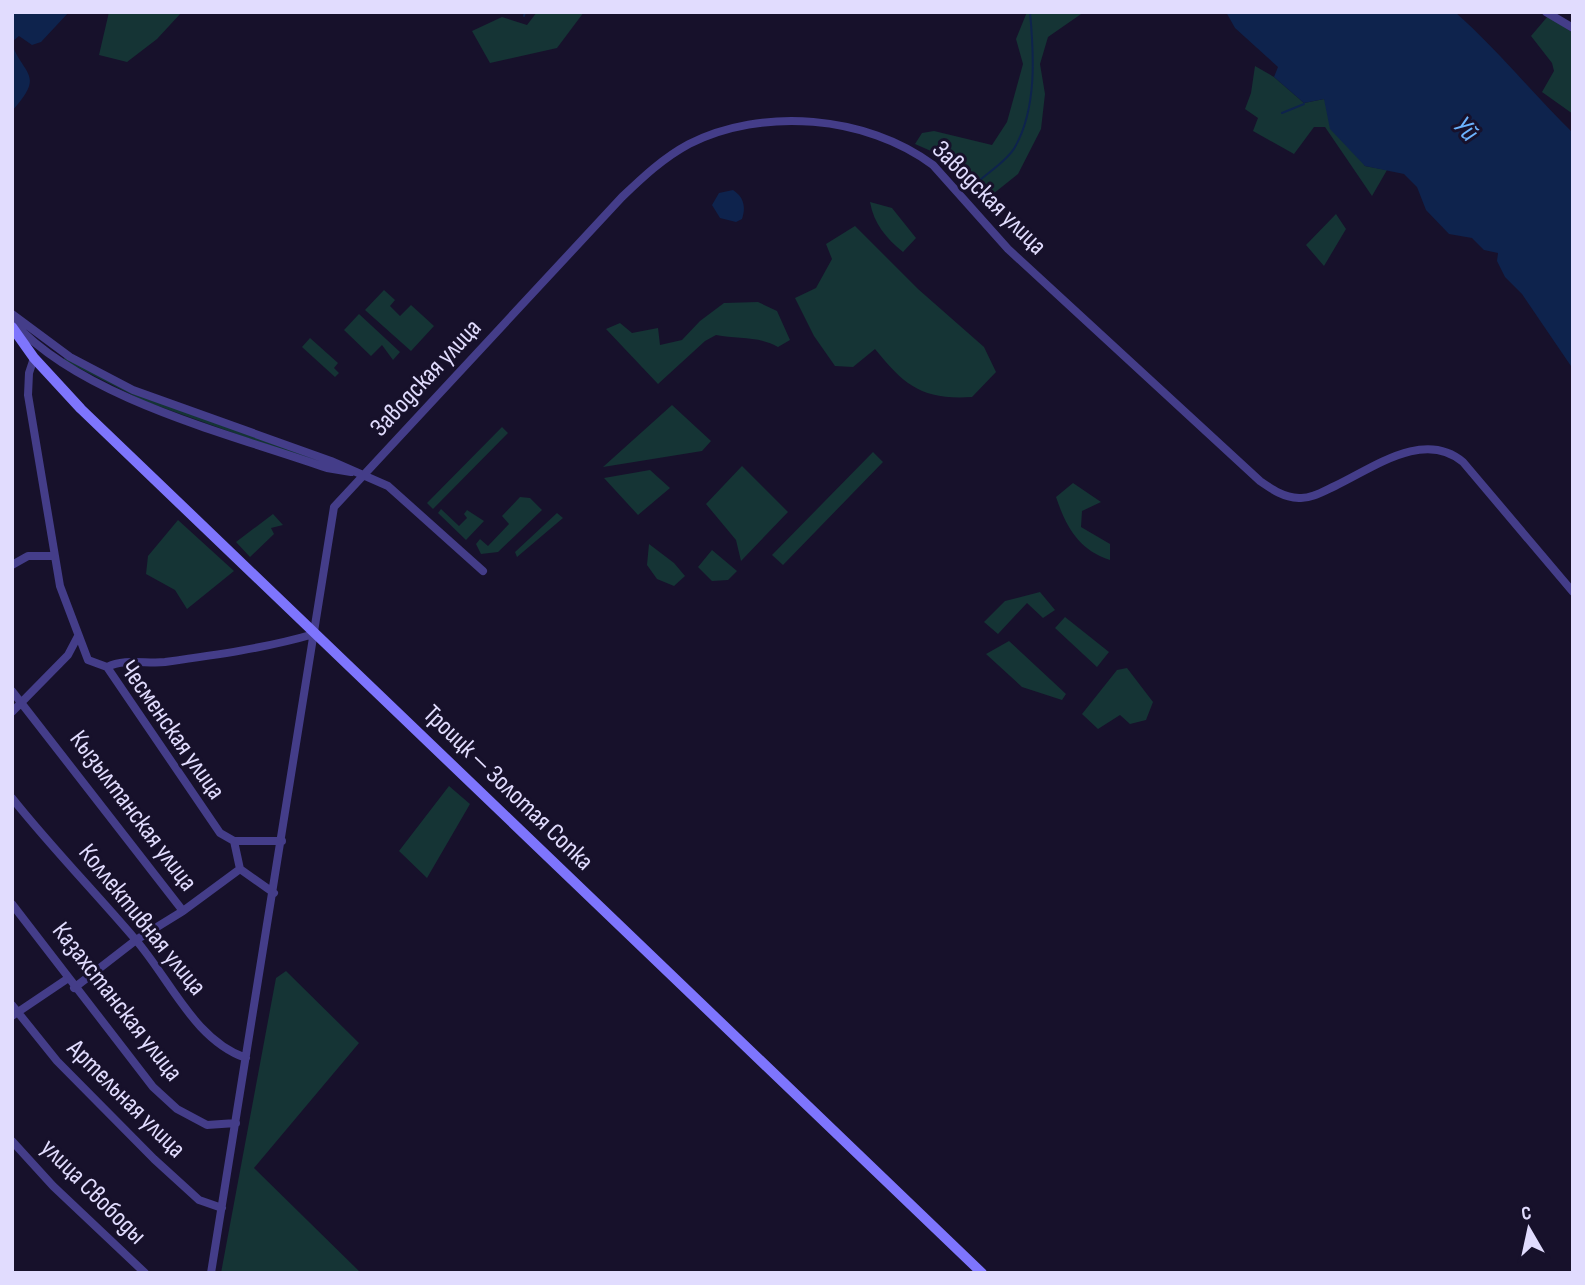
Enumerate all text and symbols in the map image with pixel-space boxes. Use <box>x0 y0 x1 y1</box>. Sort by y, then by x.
water label: Уй <box>1446 110 1486 149</box>
street label: Заводская улица <box>925 134 1053 262</box>
street label: Заводская улица <box>364 313 488 443</box>
street label: Чесменская улица <box>113 654 231 806</box>
street label: Троицк — Золотая Сопка <box>416 699 600 877</box>
street label: Кызылтанская улица <box>63 725 203 897</box>
street label: Коллективная улица <box>72 838 212 1002</box>
street label: Казахстанская улица <box>45 916 189 1088</box>
street label: Артельная улица <box>60 1033 192 1165</box>
street label: улица Свободы <box>34 1133 152 1251</box>
north arrow <box>1494 1194 1564 1264</box>
text: С <box>1520 1202 1533 1226</box>

